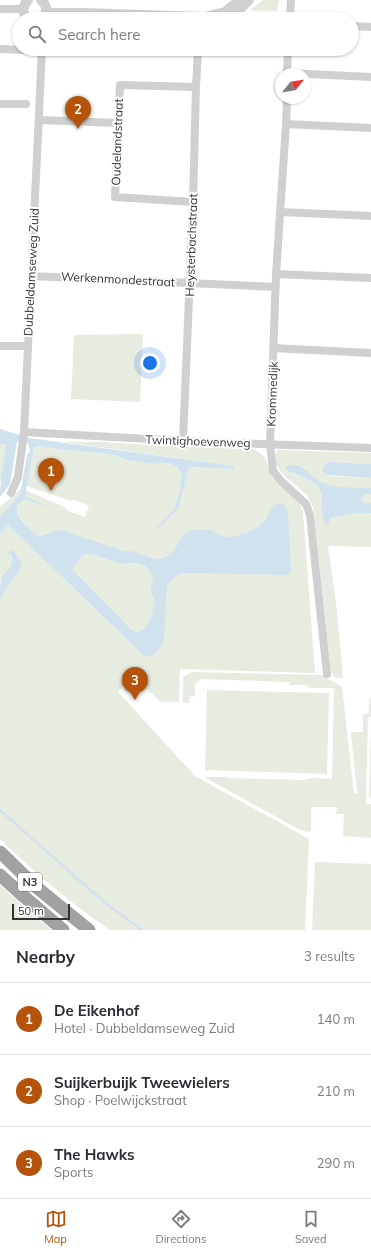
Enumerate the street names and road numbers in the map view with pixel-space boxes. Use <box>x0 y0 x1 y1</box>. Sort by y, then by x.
street label: Oudelandstraat <box>108 98 126 186</box>
street label: Heysterbachstraat <box>182 193 200 297</box>
street label: Dubbeldamseweg Zuid <box>20 208 42 336</box>
street label: Werkenmondestraat <box>61 269 175 289</box>
street label: Krommedijk <box>263 360 281 427</box>
street label: Twintighoevenweg <box>145 432 251 450</box>
road number: N3 <box>18 873 42 891</box>

